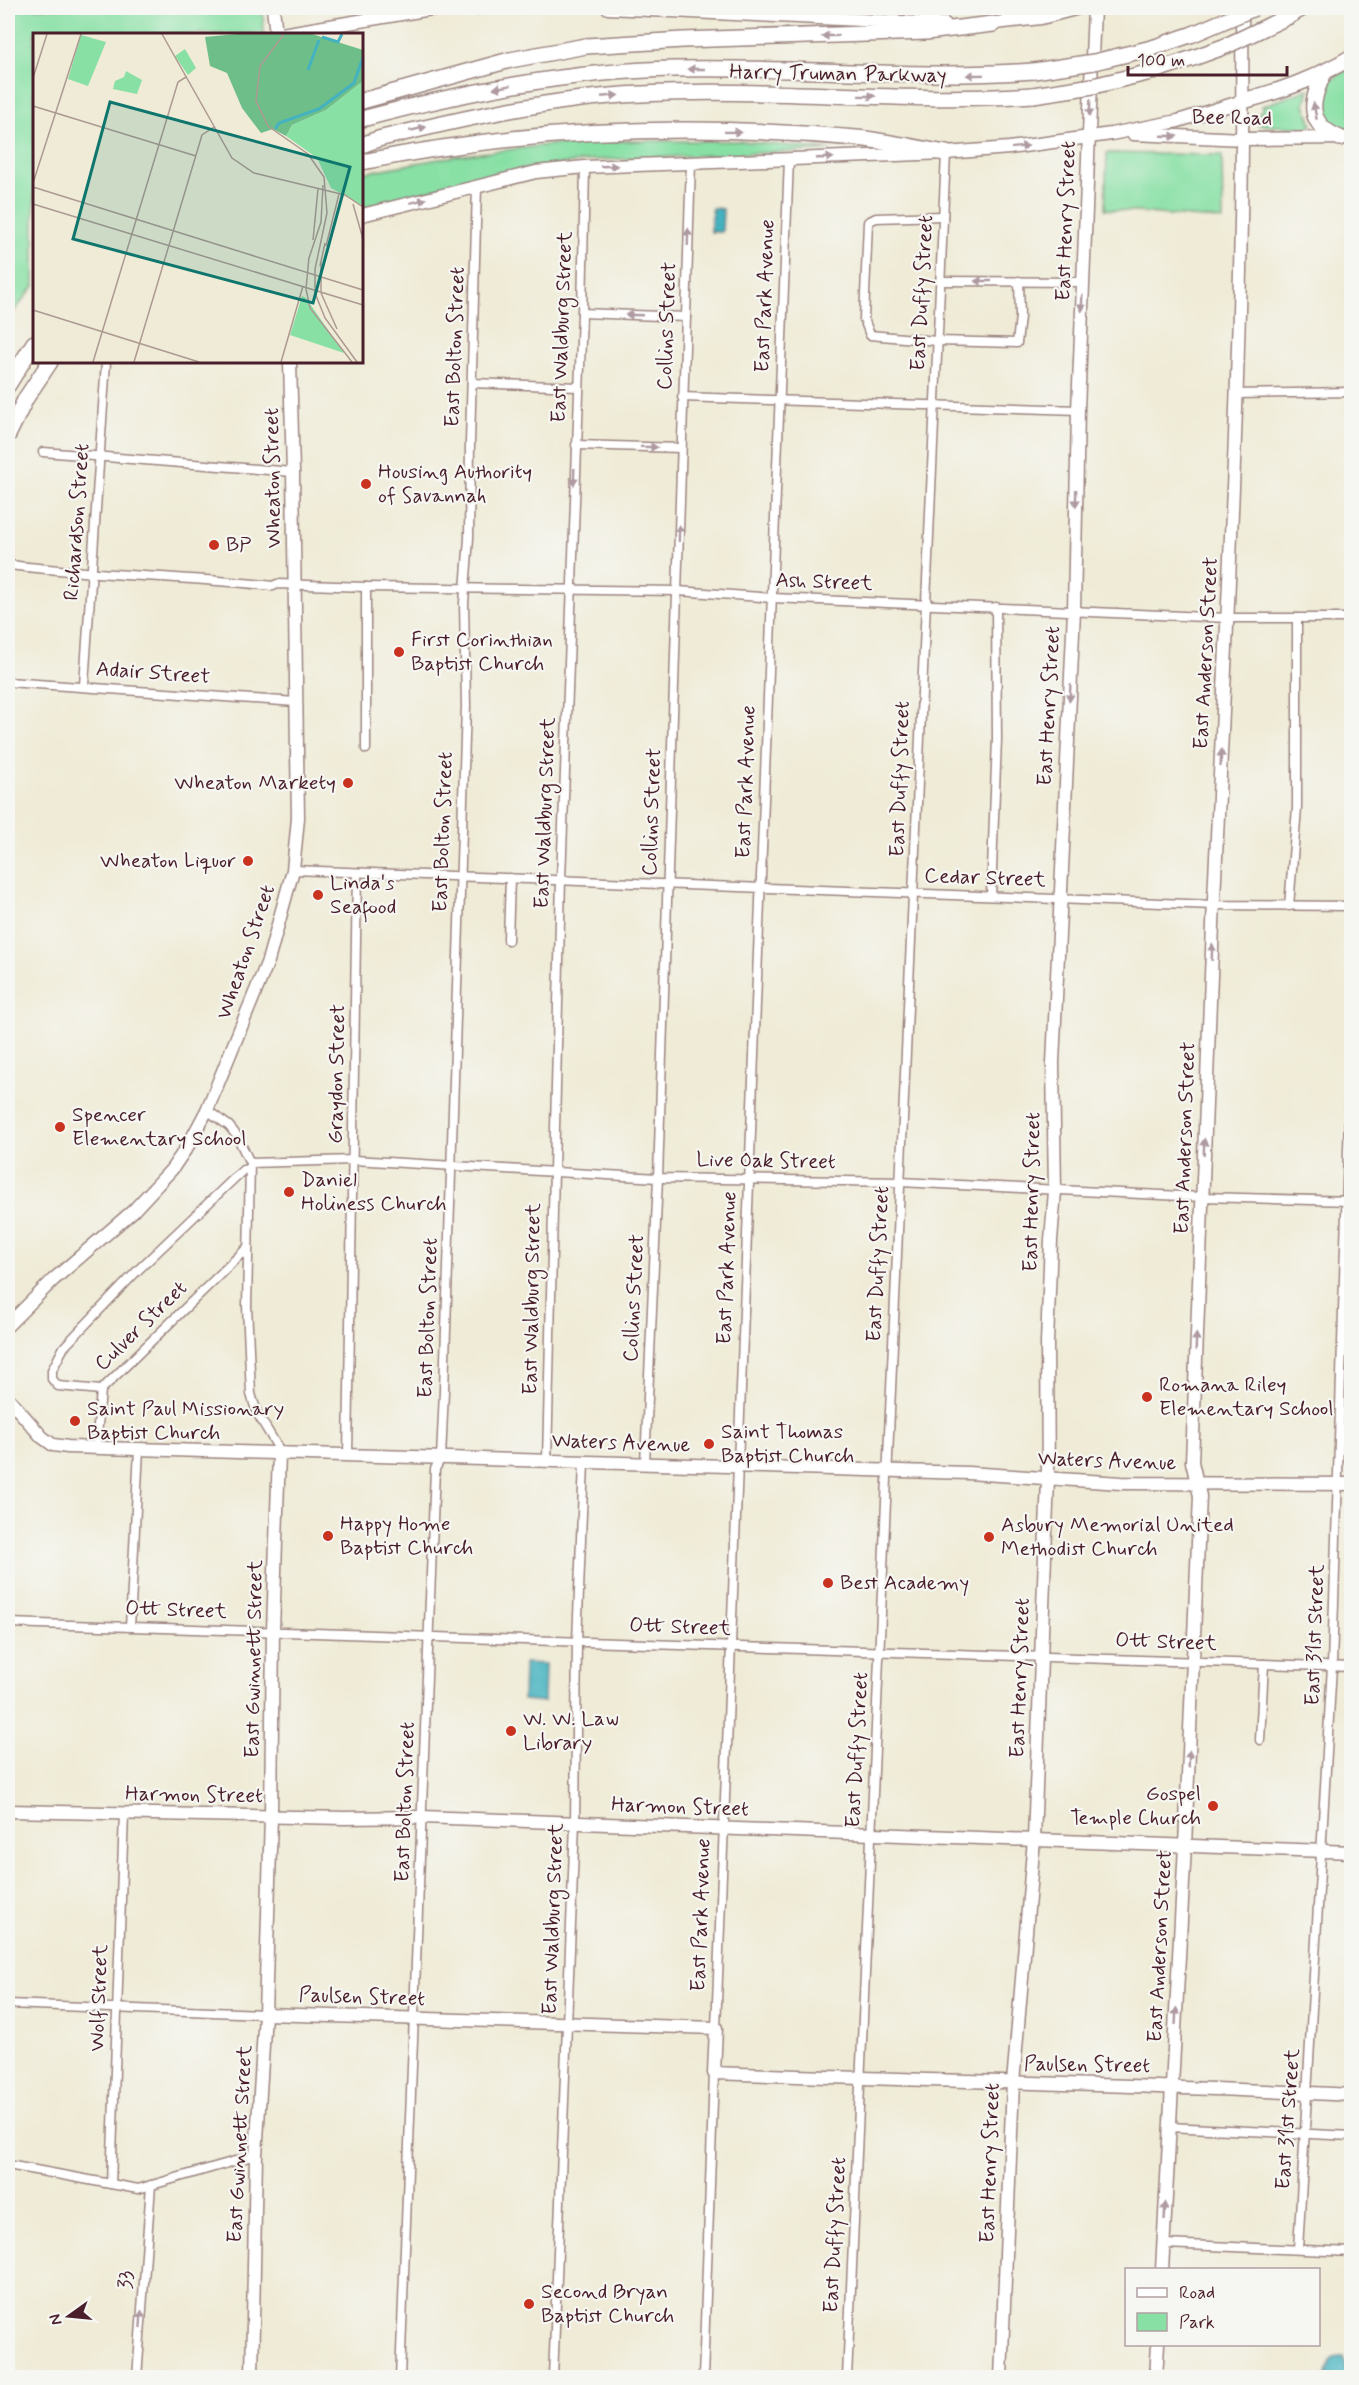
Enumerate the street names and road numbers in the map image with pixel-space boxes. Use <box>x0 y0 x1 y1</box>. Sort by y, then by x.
street label: Harry Truman Parkway <box>729 58 947 90</box>
street label: Bee Road <box>1192 103 1272 133</box>
street label: East Henry Street <box>1049 140 1083 301</box>
street label: East Duffy Street <box>904 214 940 372</box>
street label: East Park Avenue <box>748 219 782 373</box>
street label: East Waldburg Street <box>545 230 580 423</box>
street label: Collins Street <box>651 261 683 391</box>
street label: East Bolton Street <box>438 266 472 428</box>
street label: Wheaton Street <box>258 407 288 549</box>
street label: Richardson Street <box>58 442 96 602</box>
street label: East Anderson Street <box>1187 556 1225 750</box>
street label: Ash Street <box>775 566 874 598</box>
street label: East Henry Street <box>1031 625 1067 787</box>
street label: Adair Street <box>95 655 211 691</box>
street label: East Duffy Street <box>883 700 917 857</box>
street label: East Park Avenue <box>729 705 763 859</box>
street label: East Waldburg Street <box>528 716 563 909</box>
street label: Collins Street <box>636 747 668 877</box>
street label: East Bolton Street <box>426 751 460 913</box>
street label: Cedar Street <box>924 862 1047 894</box>
street label: Wheaton Street <box>210 881 282 1023</box>
street label: Graydon Street <box>322 1004 352 1144</box>
street label: East Anderson Street <box>1168 1041 1202 1235</box>
street label: East Henry Street <box>1017 1112 1047 1272</box>
street label: Live Oak Street <box>696 1146 836 1176</box>
street label: East Duffy Street <box>860 1185 896 1343</box>
street label: East Park Avenue <box>710 1191 744 1345</box>
street label: East Waldburg Street <box>516 1202 549 1395</box>
street label: Collins Street <box>617 1233 651 1363</box>
street label: East Bolton Street <box>411 1237 445 1399</box>
street label: Culver Street <box>89 1275 194 1377</box>
street label: Waters Avenue <box>551 1427 691 1459</box>
street label: Waters Avenue <box>1037 1445 1177 1477</box>
street label: East Gwinnett Street <box>238 1559 270 1758</box>
street label: East 31st Street <box>1299 1563 1331 1706</box>
street label: Ott Street <box>125 1594 228 1626</box>
street label: East Henry Street <box>1003 1597 1037 1758</box>
street label: Ott Street <box>629 1611 732 1643</box>
street label: Ott Street <box>1115 1626 1218 1658</box>
street label: East Duffy Street <box>839 1671 875 1829</box>
street label: East Bolton Street <box>388 1721 422 1883</box>
street label: Harmon Street <box>125 1780 263 1810</box>
street label: Harmon Street <box>611 1791 749 1823</box>
street label: East Waldburg Street <box>536 1822 571 2015</box>
street label: East Park Avenue <box>684 1838 718 1992</box>
street label: East Anderson Street <box>1141 1849 1179 2043</box>
street label: Wolf Street <box>83 1943 115 2052</box>
street label: Paulsen Street <box>298 1981 426 2013</box>
street label: East Gwinnett Street <box>221 2044 259 2244</box>
street label: East 31st Street <box>1269 2047 1307 2191</box>
street label: Paulsen Street <box>1024 2050 1151 2080</box>
street label: East Henry Street <box>973 2082 1007 2243</box>
street label: East Duffy Street <box>817 2156 853 2314</box>
street label: 33 <box>111 2270 141 2290</box>

